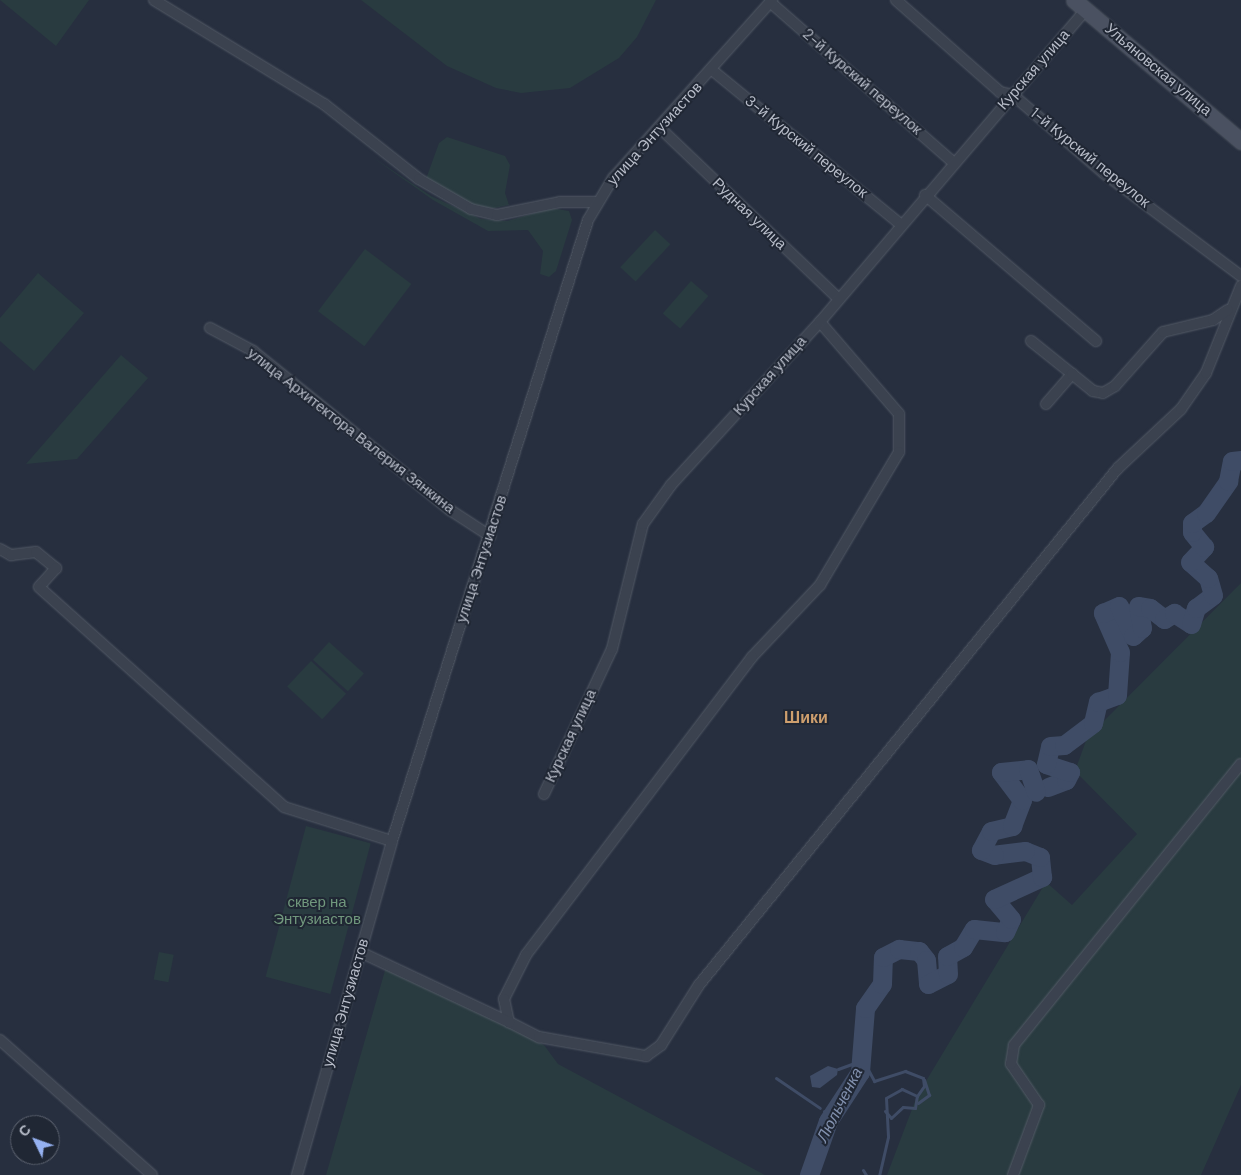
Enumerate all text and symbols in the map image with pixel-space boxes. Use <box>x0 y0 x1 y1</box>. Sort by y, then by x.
street label: Ульяновская улица <box>1101 20 1215 120</box>
street label: 2-й Курский переулок <box>799 25 925 139</box>
street label: Курская улица <box>994 26 1074 114</box>
street label: улица Энтузиастов <box>604 79 706 189</box>
street label: 3-й Курский переулок <box>741 92 871 202</box>
street label: 1-й Курский переулок <box>1027 104 1153 212</box>
street label: Рудная улица <box>708 174 790 254</box>
street label: Курская улица <box>730 333 810 419</box>
street label: улица Архитектора Валерия Зянкина <box>244 344 458 518</box>
street label: улица Энтузиастов <box>453 493 511 625</box>
street label: Курская улица <box>542 687 600 785</box>
district label: Шики <box>784 708 828 728</box>
park label: сквер на Энтузиастов <box>273 893 361 928</box>
street label: улица Энтузиастов <box>319 937 373 1069</box>
water label: Люльченка <box>813 1065 867 1145</box>
north arrow <box>10 1115 60 1165</box>
text: С <box>15 1121 35 1140</box>

